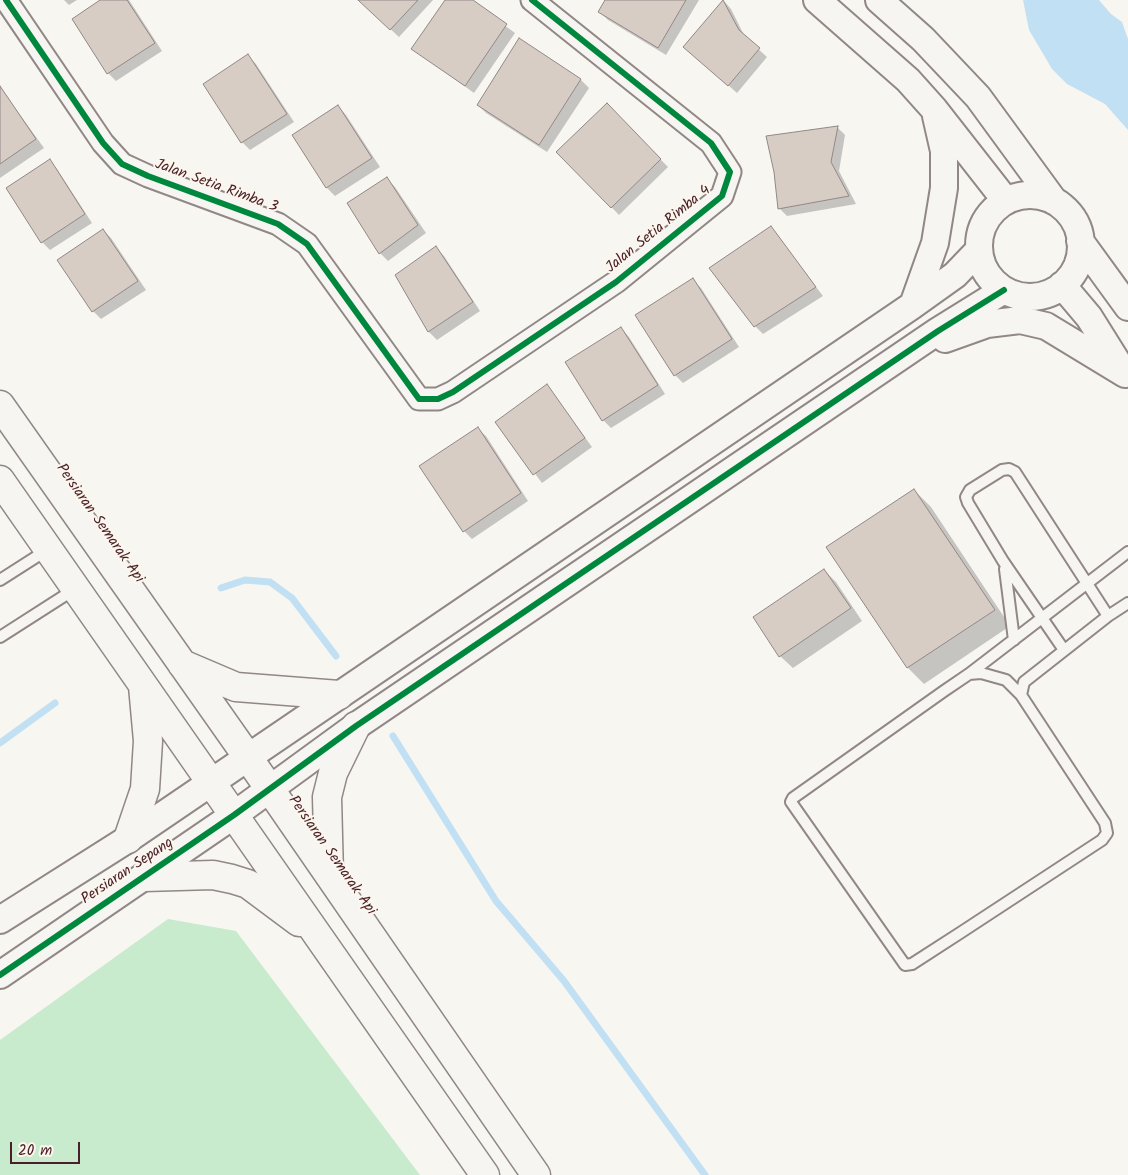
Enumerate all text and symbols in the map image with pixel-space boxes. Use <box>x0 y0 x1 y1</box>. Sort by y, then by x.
street label: Jalan Setia Rimba 3 <box>152 156 280 218</box>
street label: Jalan Setia Rimba 4 <box>603 182 715 278</box>
street label: Persiaran Semarak Api <box>51 461 147 587</box>
street label: Persiaran Semarak Api <box>283 793 379 919</box>
street label: Persiaran Sepang <box>79 835 177 909</box>
scale bar <box>12 1132 82 1164</box>
text: 20 m <box>18 1139 52 1163</box>

